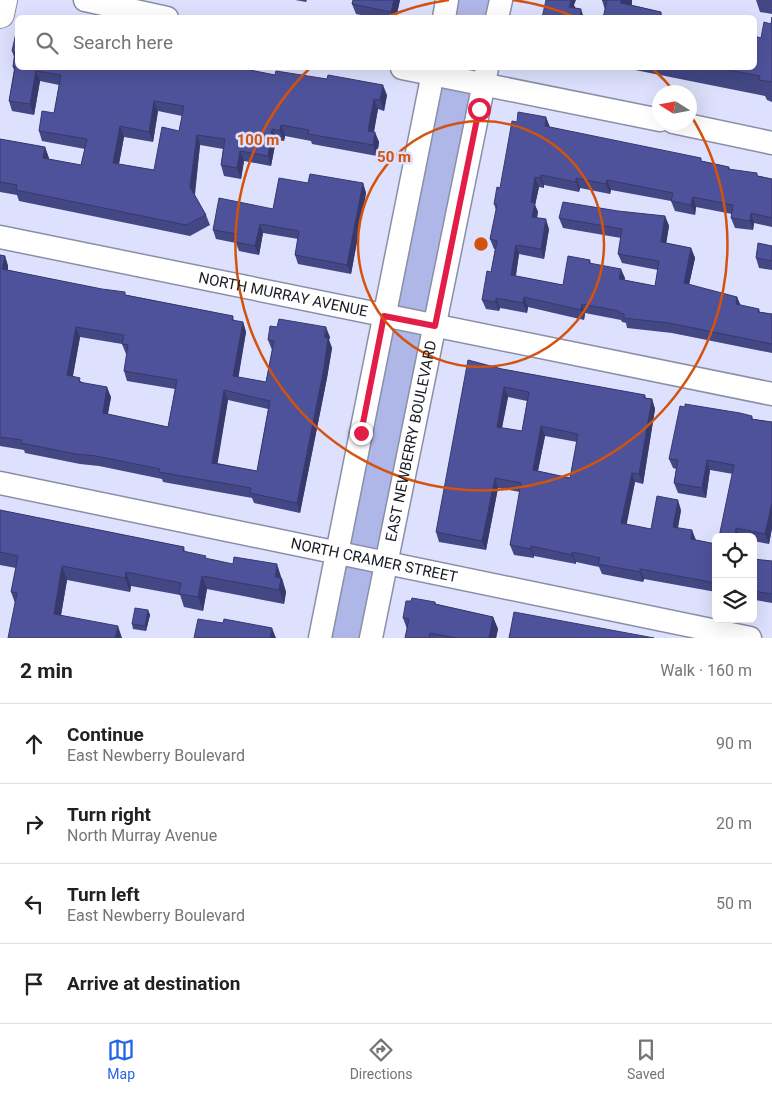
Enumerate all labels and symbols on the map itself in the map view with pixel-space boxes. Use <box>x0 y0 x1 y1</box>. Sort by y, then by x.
north arrow <box>652 85 697 130</box>
route start <box>468 98 491 121</box>
text: 100 m <box>237 131 279 149</box>
text: 50 m <box>377 148 411 166</box>
centre of rings <box>472 235 490 253</box>
street label: NORTH MURRAY AVENUE <box>197 269 370 321</box>
street label: EAST NEWBERRY BOULEVARD <box>382 339 440 543</box>
route end <box>350 422 373 445</box>
street label: NORTH CRAMER STREET <box>289 534 459 586</box>

